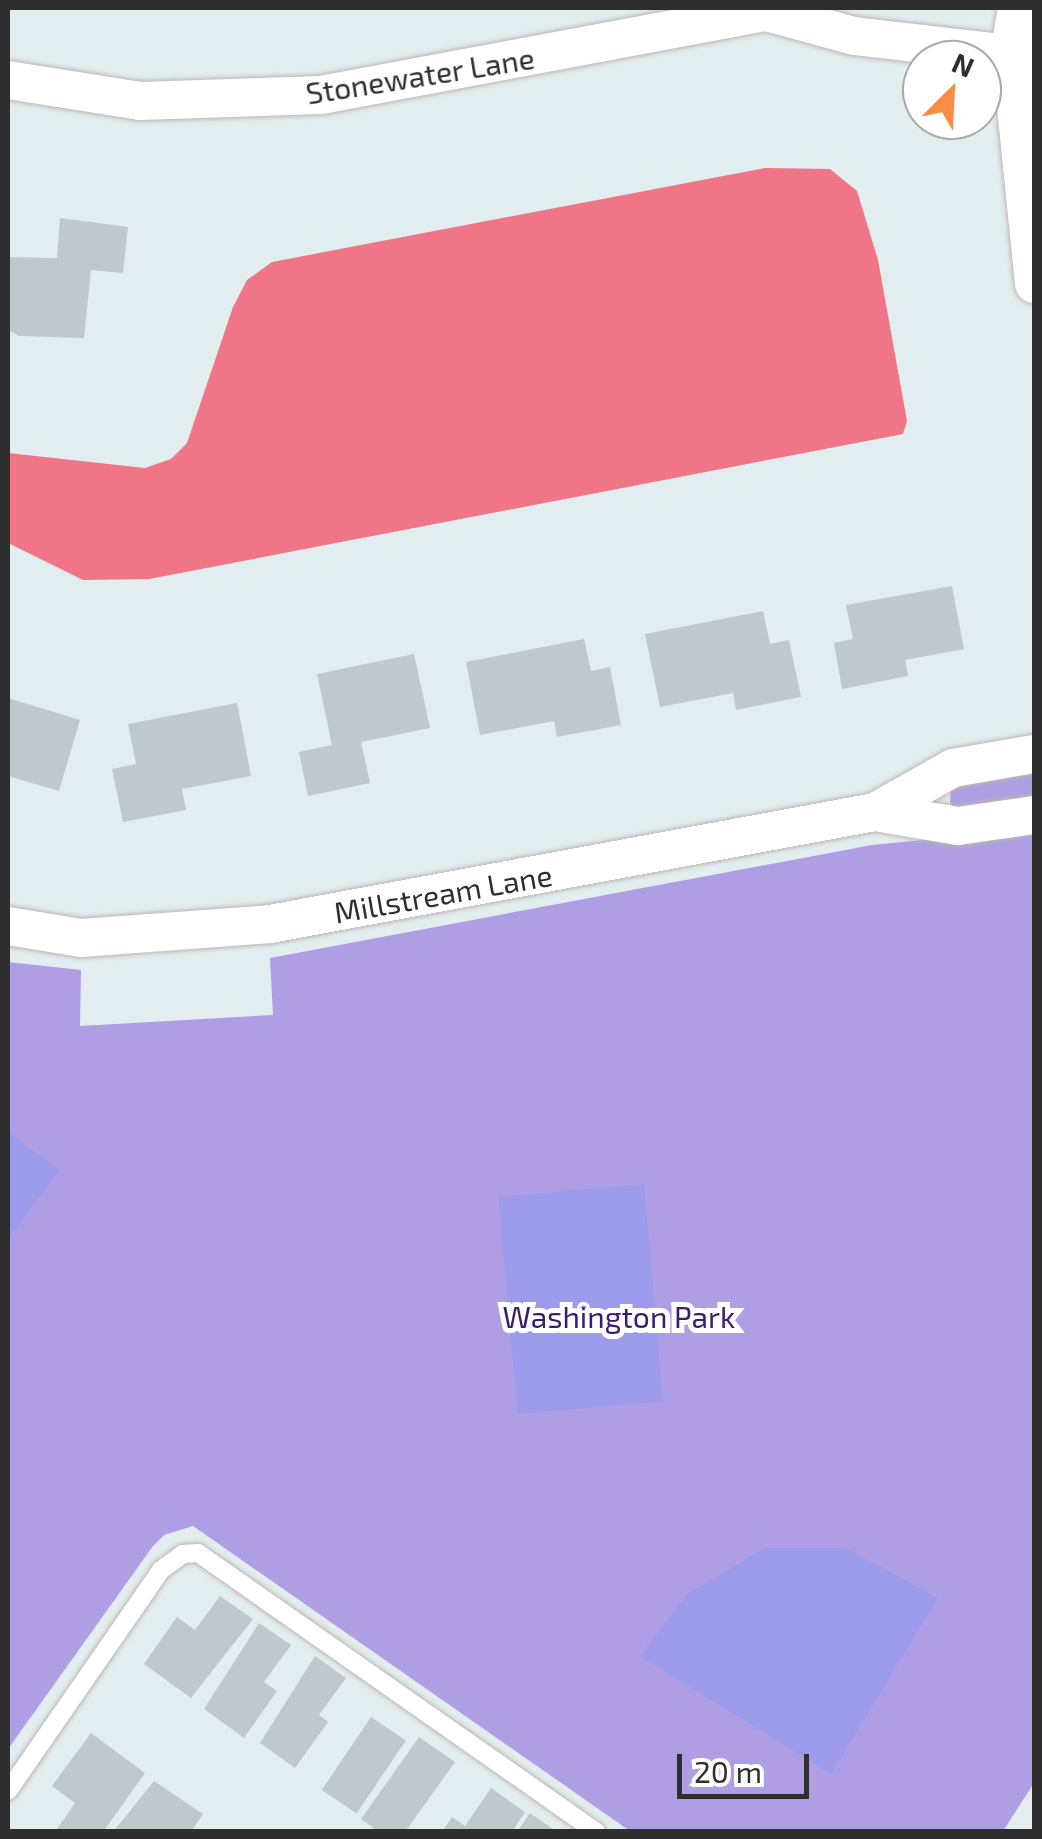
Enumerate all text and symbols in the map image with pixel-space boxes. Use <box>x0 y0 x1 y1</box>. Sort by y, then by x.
street label: Stonewater Lane <box>303 39 537 111</box>
north arrow <box>902 40 1002 140</box>
text: N <box>947 45 980 84</box>
street label: Millstream Lane <box>331 856 555 930</box>
park label: Washington Park <box>503 1298 735 1334</box>
scale bar <box>682 1734 814 1796</box>
text: 20 m <box>694 1753 762 1789</box>

